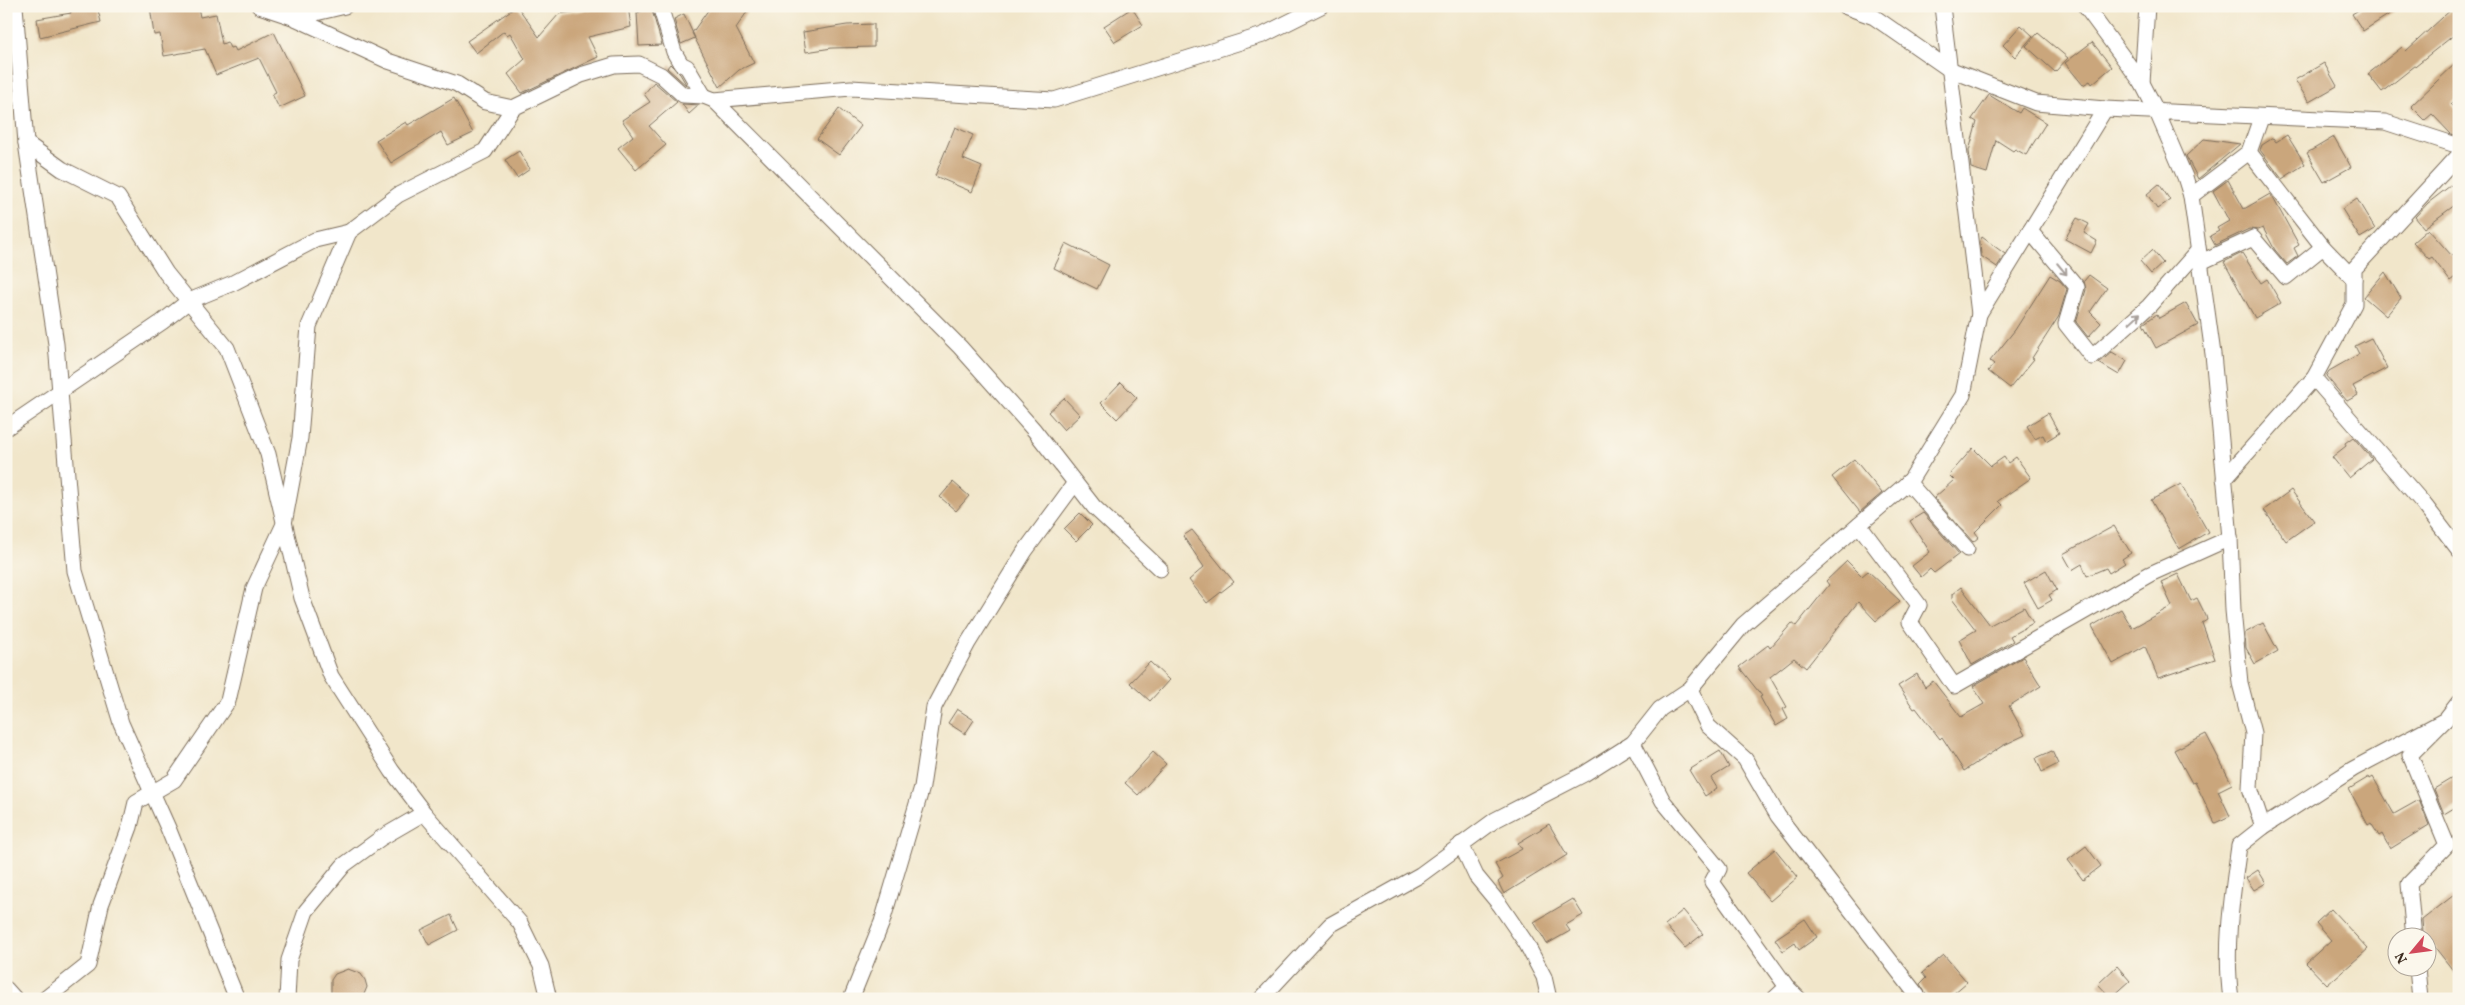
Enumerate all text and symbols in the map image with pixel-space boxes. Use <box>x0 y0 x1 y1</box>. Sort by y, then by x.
one-way arrow <box>2056 262 2067 275</box>
one-way arrow <box>2128 313 2141 324</box>
north arrow <box>2388 928 2438 978</box>
text: N <box>2391 949 2413 967</box>

